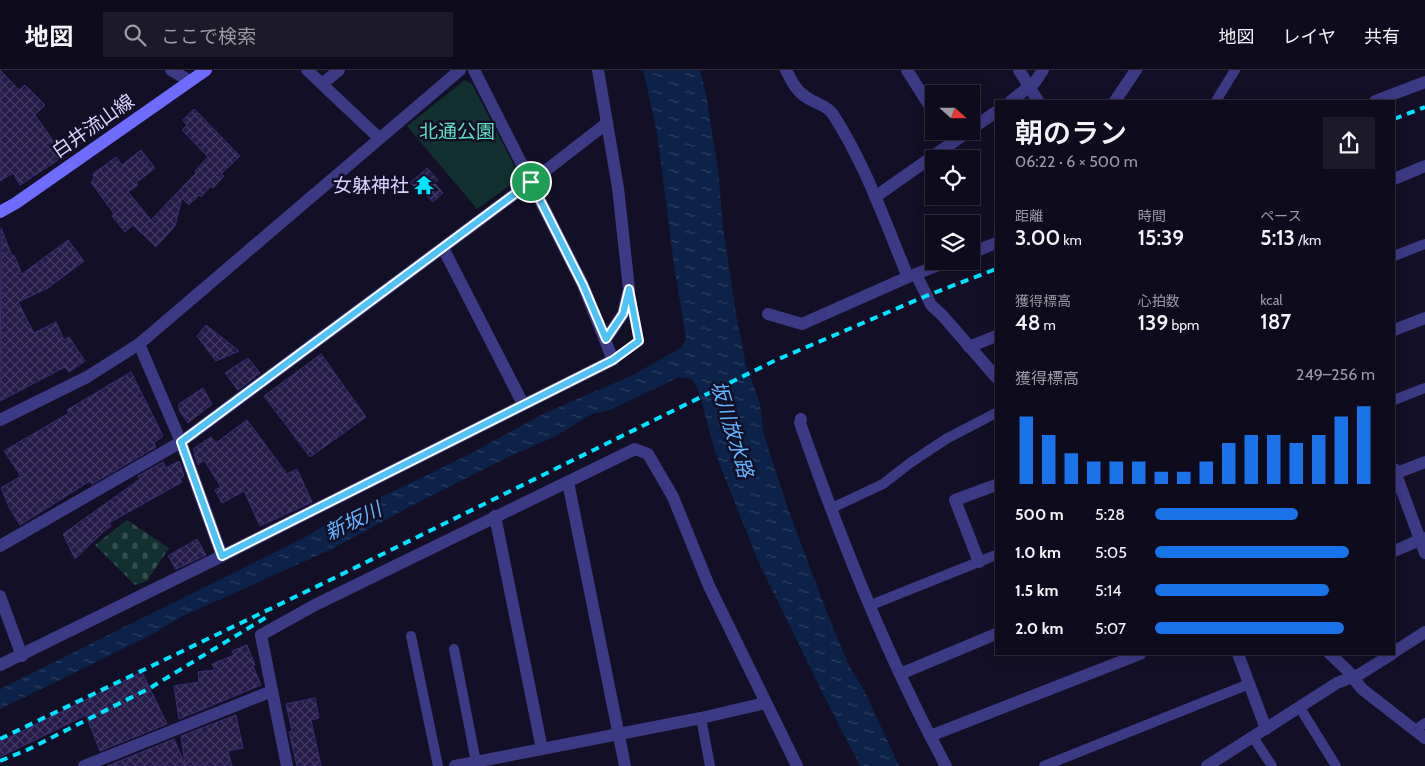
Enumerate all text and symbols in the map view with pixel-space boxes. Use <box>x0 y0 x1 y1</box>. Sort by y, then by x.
search box <box>103 12 453 57</box>
icon: search <box>121 21 149 49</box>
text: 地図 <box>25 22 73 51</box>
text: ここで検索 <box>161 25 256 48</box>
text: 地図 <box>1219 26 1255 48</box>
text: レイヤ <box>1283 26 1336 48</box>
text: 共有 <box>1364 26 1400 48</box>
north arrow <box>925 85 980 140</box>
map controls <box>925 85 980 270</box>
street label: 白井流山線 <box>47 89 139 163</box>
text: 朝のラン <box>1015 116 1127 150</box>
button: share <box>1323 117 1375 169</box>
park label: 北通公園 <box>419 120 495 143</box>
button: locate <box>925 150 980 205</box>
text: 06:22 · 6 × 500 m <box>1015 152 1138 171</box>
pin <box>510 161 552 203</box>
icon: arrive <box>517 168 545 196</box>
place label: 女躰神社 <box>333 174 409 197</box>
temple icon: 女躰神社 <box>413 174 435 196</box>
text: 距離 <box>1015 207 1043 225</box>
text: 時間 <box>1138 207 1166 225</box>
text: ペース <box>1260 207 1302 225</box>
button: layers <box>925 215 980 270</box>
text: 3.00 <box>1015 225 1060 250</box>
text: 15:39 <box>1138 225 1184 250</box>
text: 5:13 <box>1260 225 1295 250</box>
text: km <box>1060 231 1082 249</box>
text: /km <box>1295 231 1321 249</box>
text: kcal <box>1260 291 1283 309</box>
text: 獲得標高 <box>1015 292 1071 310</box>
text: 心拍数 <box>1138 292 1180 310</box>
text: 187 <box>1260 309 1291 334</box>
text: 48 <box>1015 310 1040 335</box>
text: 139 <box>1138 310 1168 335</box>
text: m <box>1040 316 1056 334</box>
text: bpm <box>1168 316 1199 334</box>
text: 249–256 m <box>1296 365 1375 384</box>
text: 獲得標高 <box>1015 369 1079 388</box>
water label: 坂川放水路 <box>706 378 759 482</box>
water label: 新坂川 <box>321 496 387 545</box>
text: 500 m <box>1015 505 1064 524</box>
text: 5:28 <box>1095 505 1125 524</box>
text: 1.0 km <box>1015 543 1061 562</box>
text: 5:05 <box>1095 543 1127 562</box>
text: 1.5 km <box>1015 581 1058 600</box>
text: 5:14 <box>1095 581 1121 600</box>
text: 2.0 km <box>1015 619 1063 638</box>
text: 5:07 <box>1095 619 1126 638</box>

